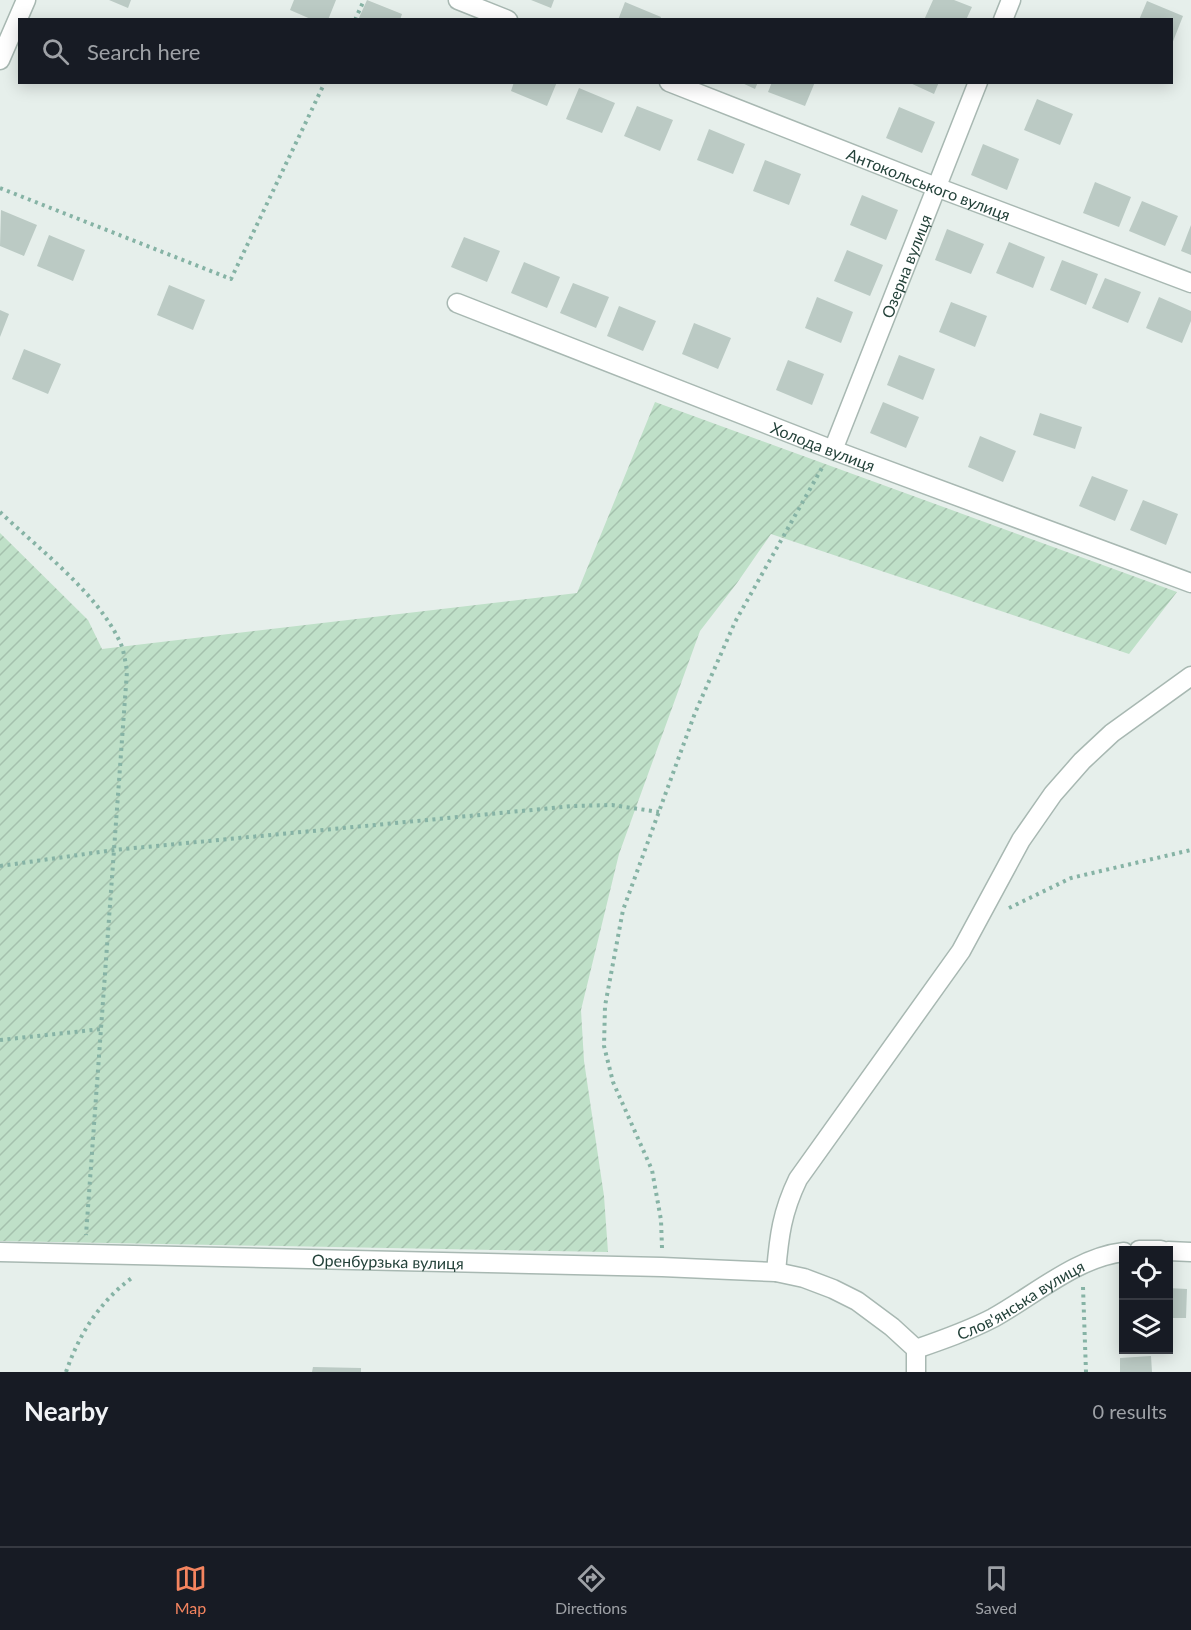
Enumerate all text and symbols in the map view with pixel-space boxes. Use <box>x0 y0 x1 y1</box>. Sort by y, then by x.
search box <box>18 18 1173 84</box>
icon: search <box>39 35 72 68</box>
text: Search here <box>87 38 200 65</box>
street label: Антокольського вулиця <box>844 143 1013 224</box>
street label: Озерна вулиця <box>877 211 935 320</box>
street label: Холода вулиця <box>768 417 878 474</box>
map controls <box>1119 1246 1173 1354</box>
button: locate <box>1119 1246 1173 1300</box>
street label: Оренбурзька вулиця <box>312 1250 464 1272</box>
street label: Слов'янська вулиця <box>954 1256 1087 1343</box>
button: layers <box>1119 1300 1173 1354</box>
text: Nearby <box>24 1395 109 1427</box>
text: 0 results <box>1092 1399 1167 1423</box>
tab: Map <box>174 1562 207 1617</box>
tab: Directions <box>555 1562 627 1617</box>
tab: Saved <box>975 1562 1017 1617</box>

